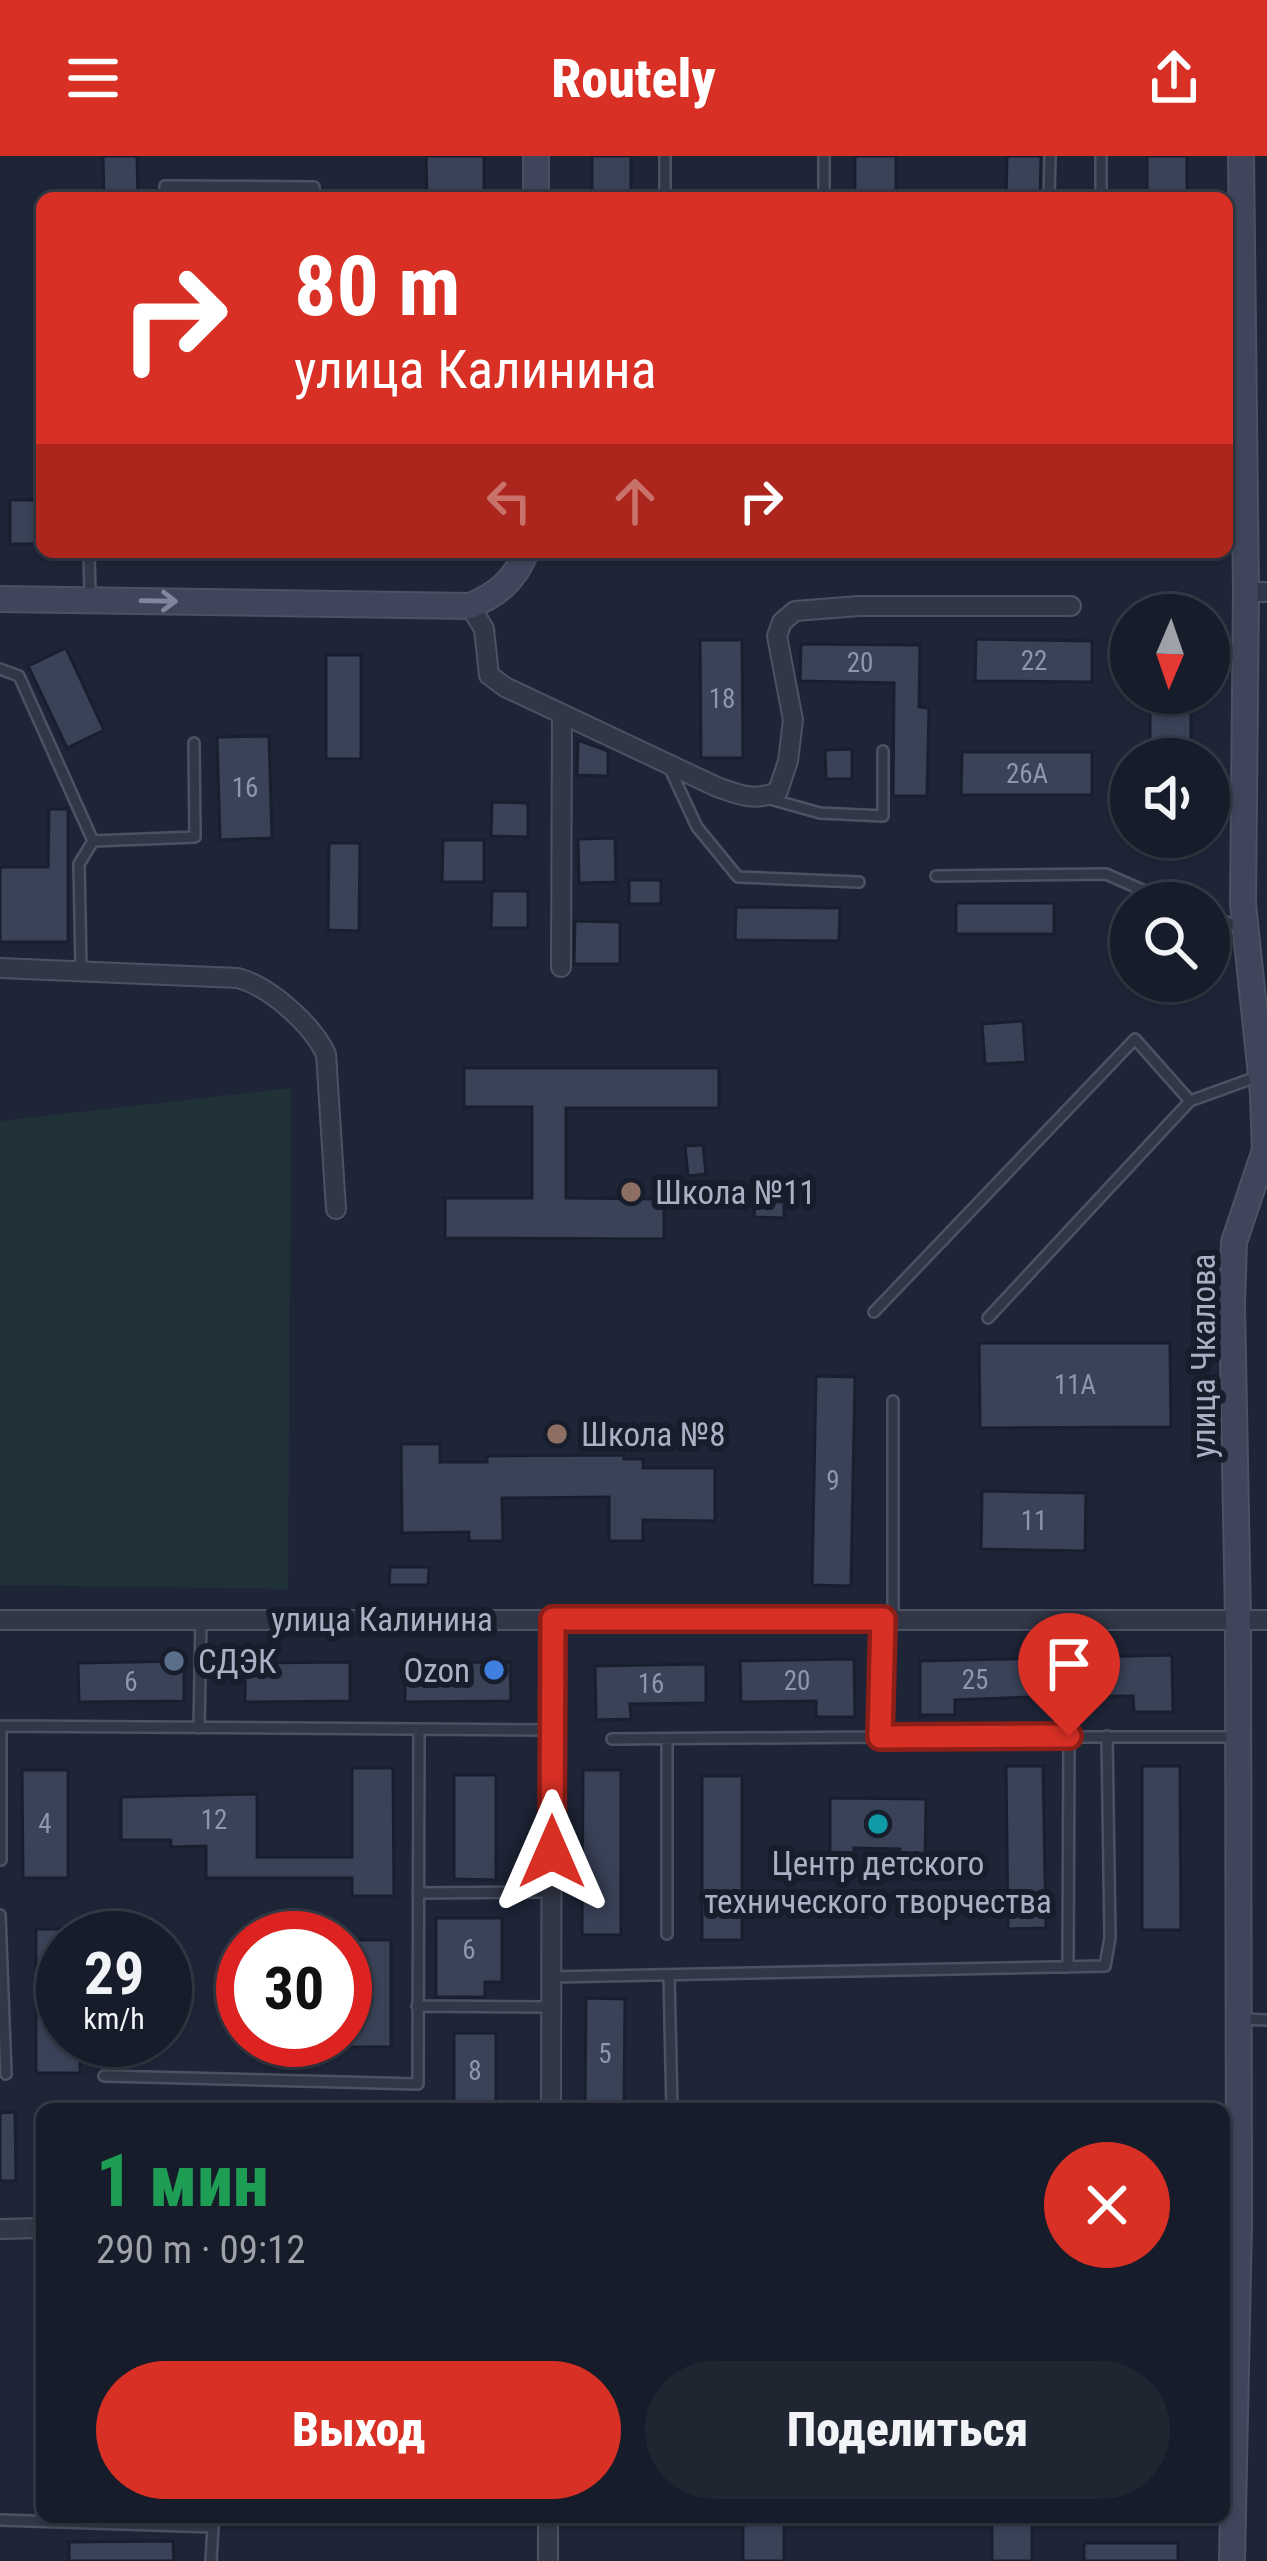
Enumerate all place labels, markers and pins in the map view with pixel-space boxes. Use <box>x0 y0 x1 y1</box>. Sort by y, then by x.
place label: Школа №11 <box>655 1173 816 1212</box>
marker: Школа №11 <box>618 1179 644 1205</box>
place label: Школа №8 <box>581 1415 725 1454</box>
marker: Школа №8 <box>544 1421 570 1447</box>
pin <box>1018 1613 1120 1736</box>
place label: СДЭК <box>198 1642 277 1681</box>
marker: СДЭК <box>161 1648 187 1674</box>
place label: Ozon <box>403 1651 470 1690</box>
marker: Ozon <box>481 1657 507 1683</box>
marker: Центр детского технического творчества <box>865 1811 891 1837</box>
place label: Центр детского технического творчества <box>704 1844 1052 1921</box>

